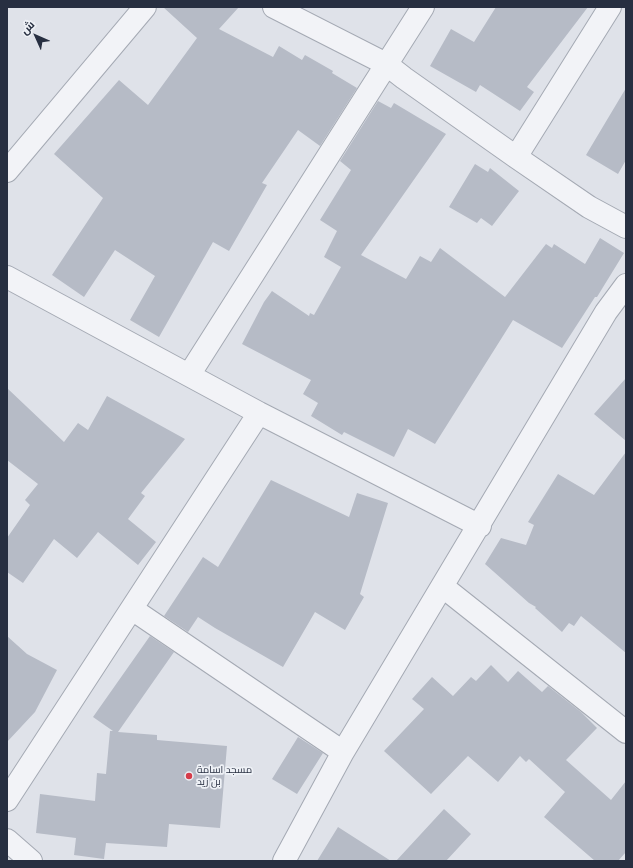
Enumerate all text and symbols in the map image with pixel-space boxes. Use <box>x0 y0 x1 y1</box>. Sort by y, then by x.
north arrow <box>16 16 56 56</box>
text: ش <box>17 17 37 37</box>
place label: مسجد اسامة بن زيد <box>197 764 252 788</box>
marker: مسجد اسامة بن زيد <box>184 771 194 781</box>

